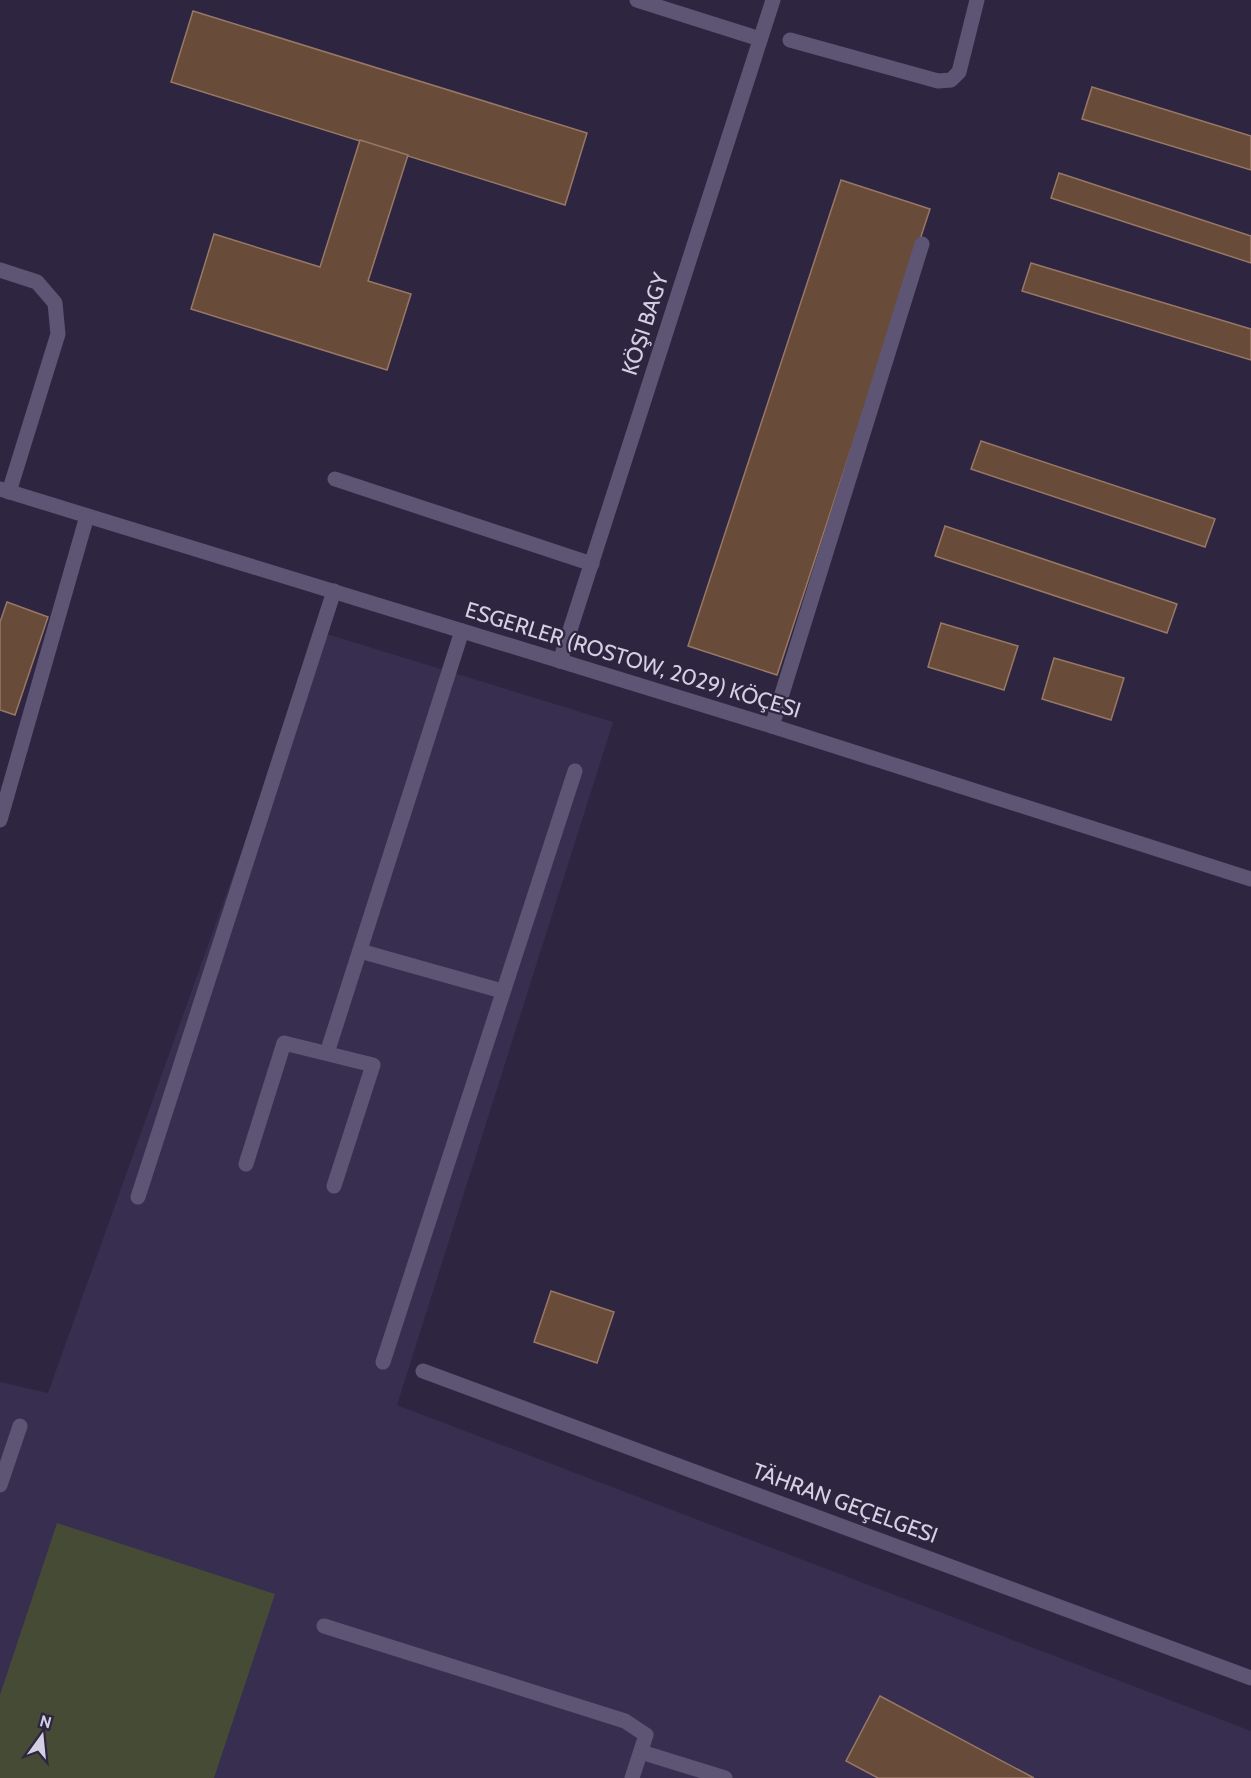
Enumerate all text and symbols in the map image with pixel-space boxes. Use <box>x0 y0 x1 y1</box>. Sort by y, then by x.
street label: KÖŞI BAGY <box>616 269 674 379</box>
street label: ESGERLER (ROSTOW, 2029) KÖÇESI <box>462 596 804 724</box>
street label: TÄHRAN GEÇELGESI <box>749 1457 941 1549</box>
north arrow <box>12 1706 72 1766</box>
text: N <box>38 1711 54 1733</box>

